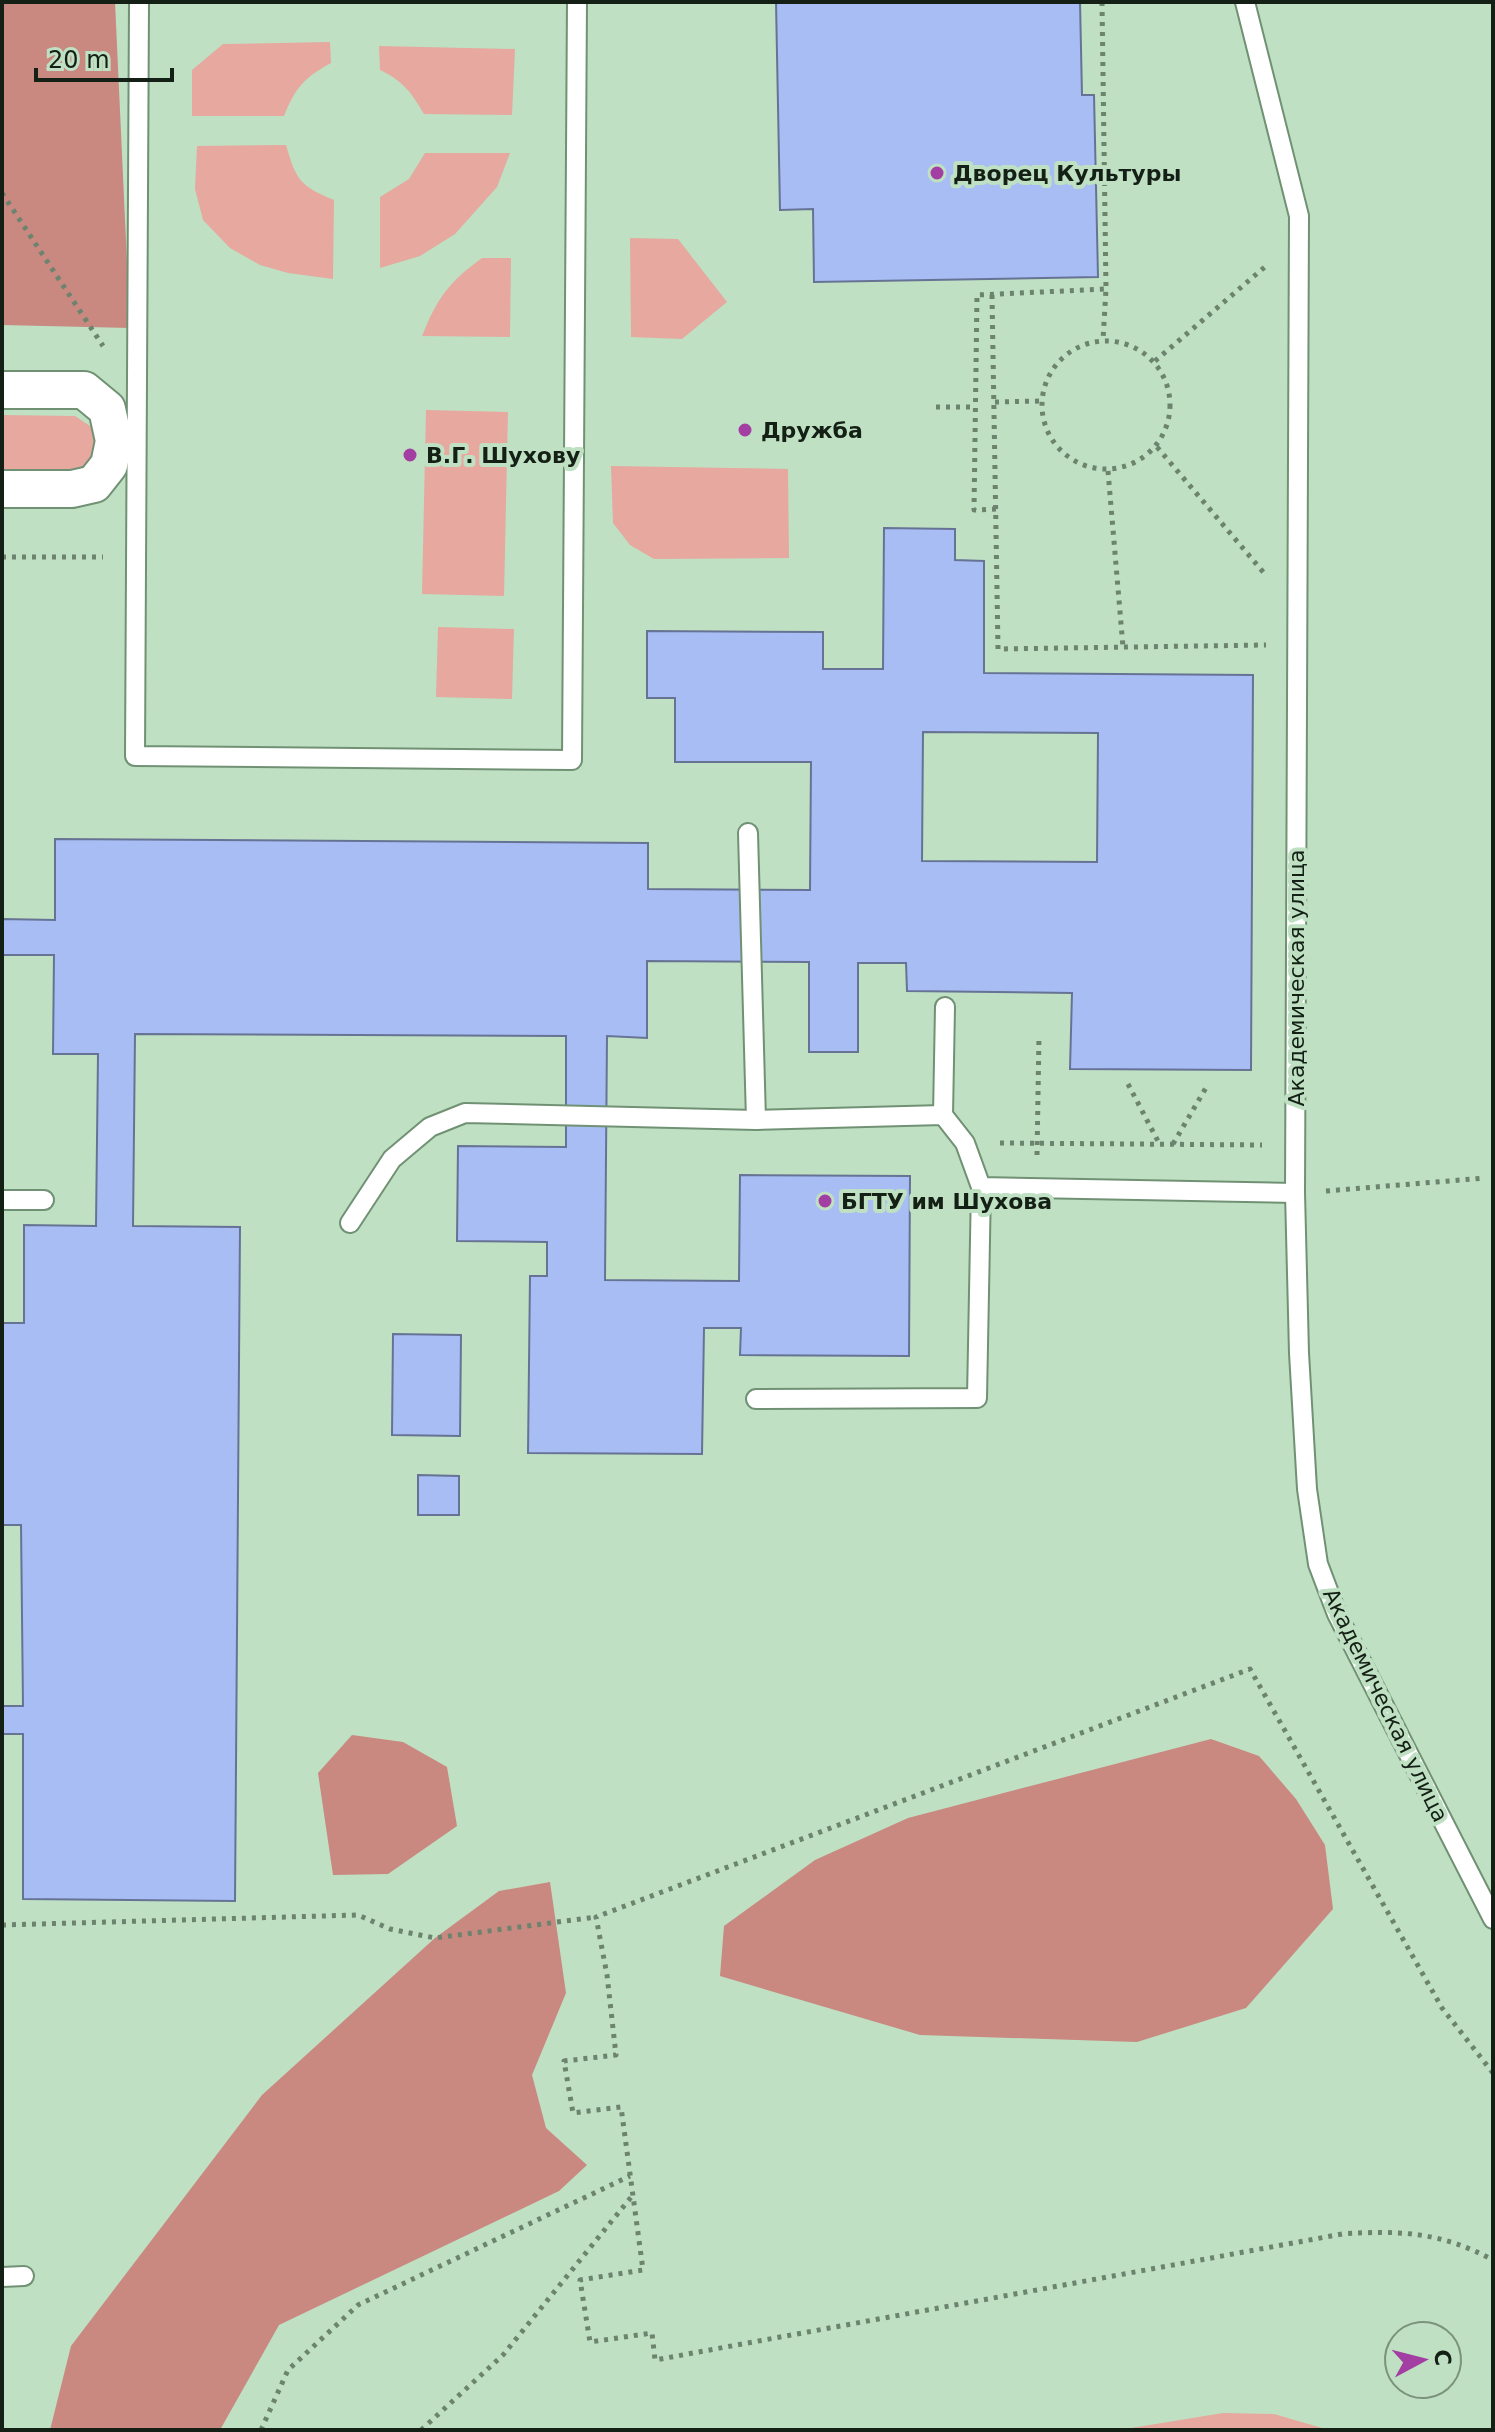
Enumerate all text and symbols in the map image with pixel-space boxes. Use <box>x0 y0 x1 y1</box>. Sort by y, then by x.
scale bar <box>36 32 172 82</box>
text: 20 m <box>48 46 110 74</box>
place label: Дворец Культуры <box>953 161 1181 186</box>
marker: Дворец Культуры <box>928 164 946 182</box>
place label: Дружба <box>761 418 863 443</box>
marker: Дружба <box>736 421 754 439</box>
place label: В.Г. Шухову <box>426 443 580 468</box>
marker: В.Г. Шухову <box>401 446 419 464</box>
street label: Академическая улица <box>1284 850 1309 1106</box>
place label: БГТУ им Шухова <box>841 1189 1052 1214</box>
marker: БГТУ им Шухова <box>816 1192 834 1210</box>
street label: Академическая улица <box>1318 1584 1453 1826</box>
north arrow <box>1383 2320 1463 2400</box>
text: С <box>1429 2348 1456 2367</box>

